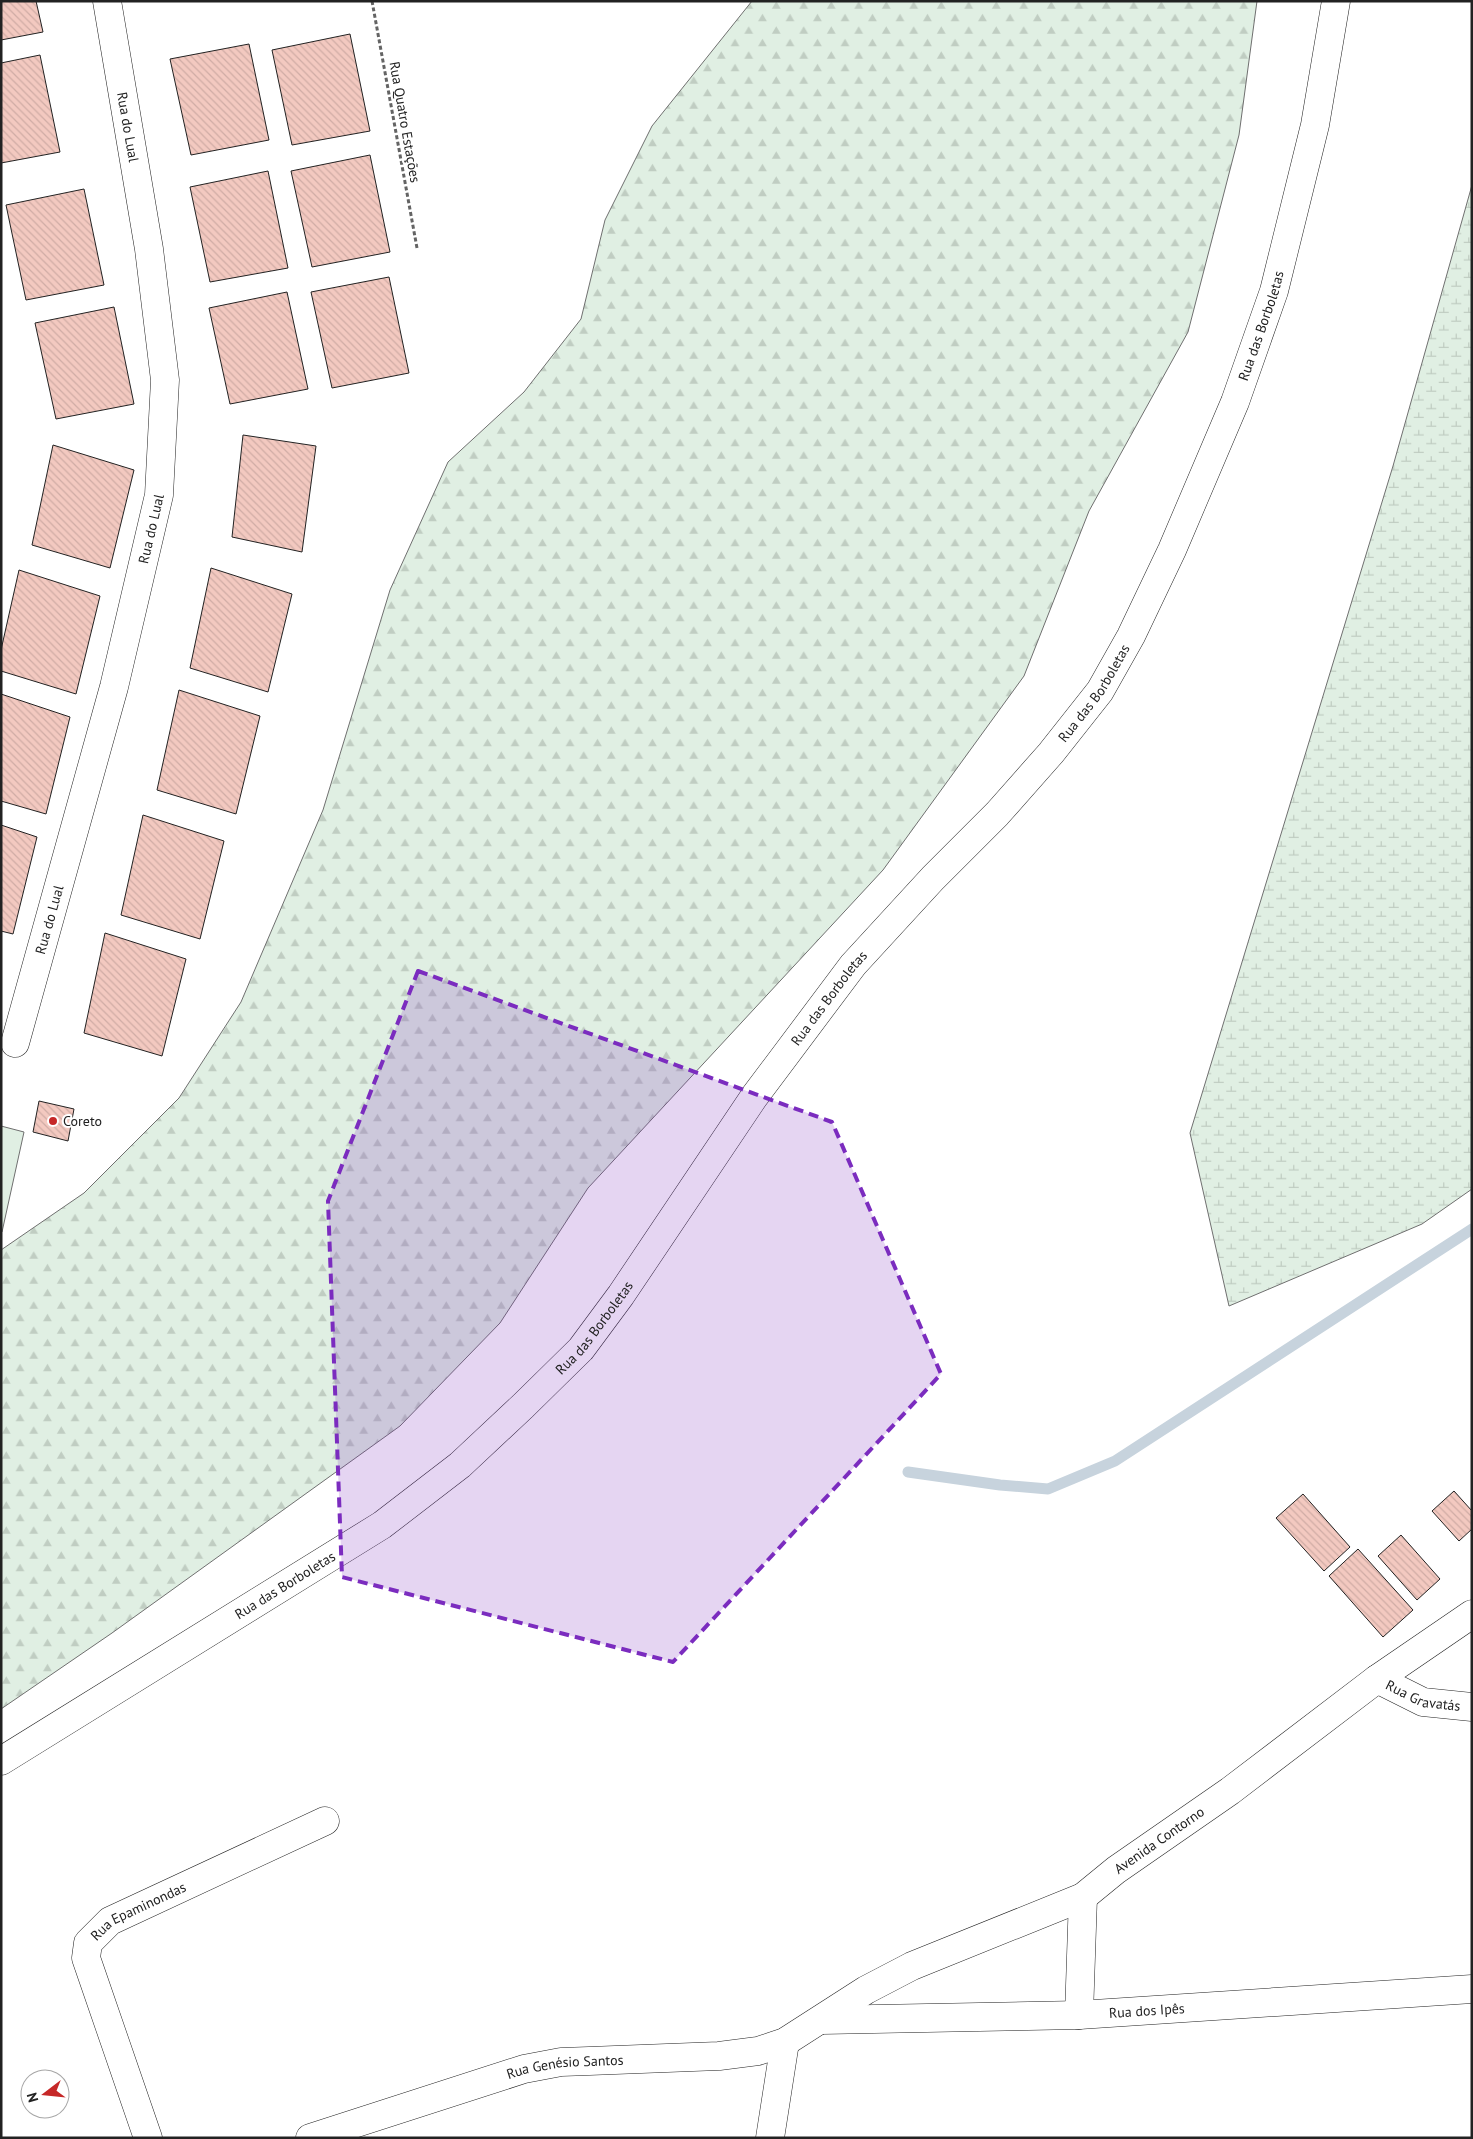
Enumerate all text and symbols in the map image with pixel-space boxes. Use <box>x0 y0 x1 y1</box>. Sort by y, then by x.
street label: Rua Quatro Estações <box>385 60 425 184</box>
street label: Rua do Lual <box>113 91 143 163</box>
street label: Rua das Borboletas <box>1234 269 1288 383</box>
street label: Rua do Lual <box>134 492 168 565</box>
street label: Rua das Borboletas <box>1054 641 1134 746</box>
street label: Rua do Lual <box>31 883 67 956</box>
street label: Rua das Borboletas <box>787 947 871 1049</box>
place label: Coreto <box>63 1112 102 1130</box>
marker: Coreto <box>47 1115 59 1127</box>
street label: Rua das Borboletas <box>551 1277 637 1378</box>
street label: Rua das Borboletas <box>231 1547 339 1623</box>
street label: Rua Gravatás <box>1383 1676 1461 1715</box>
street label: Avenida Contorno <box>1110 1803 1208 1878</box>
street label: Rua Epaminondas <box>87 1878 189 1944</box>
street label: Rua dos Ipês <box>1108 1999 1185 2022</box>
street label: Rua Genésio Santos <box>504 2051 624 2083</box>
north arrow <box>20 2069 70 2119</box>
text: N <box>23 2091 42 2104</box>

